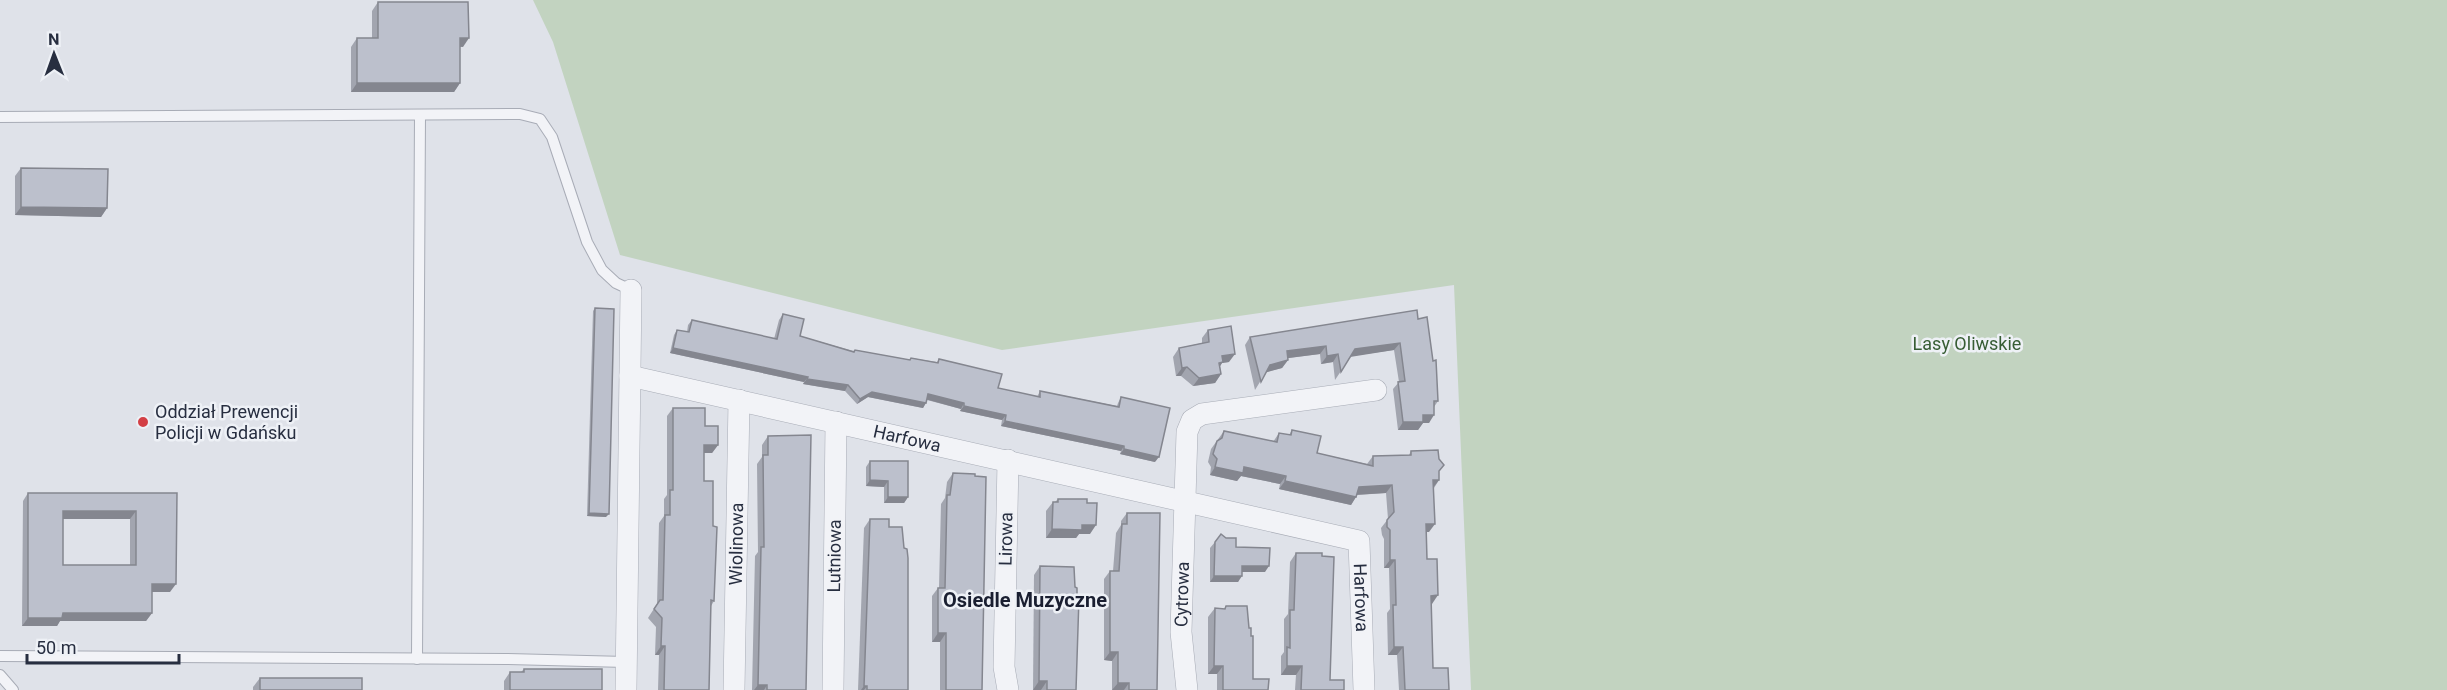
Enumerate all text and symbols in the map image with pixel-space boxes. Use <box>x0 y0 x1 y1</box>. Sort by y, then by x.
north arrow <box>24 24 84 84</box>
text: N <box>48 30 60 49</box>
park label: Lasy Oliwskie <box>1913 333 2021 354</box>
place label: Oddział Prewencji Policji w Gdańsku <box>155 401 298 443</box>
marker: Oddział Prewencji Policji w Gdańsku <box>136 415 150 429</box>
street label: Harfowa <box>871 420 943 456</box>
street label: Wiolinowa <box>725 502 747 586</box>
street label: Lirowa <box>995 512 1016 566</box>
street label: Lutniowa <box>823 519 845 593</box>
street label: Cytrowa <box>1170 561 1193 627</box>
street label: Harfowa <box>1350 563 1373 632</box>
district label: Osiedle Muzyczne <box>943 588 1107 612</box>
scale bar <box>27 627 178 665</box>
text: 50 m <box>36 637 76 658</box>

